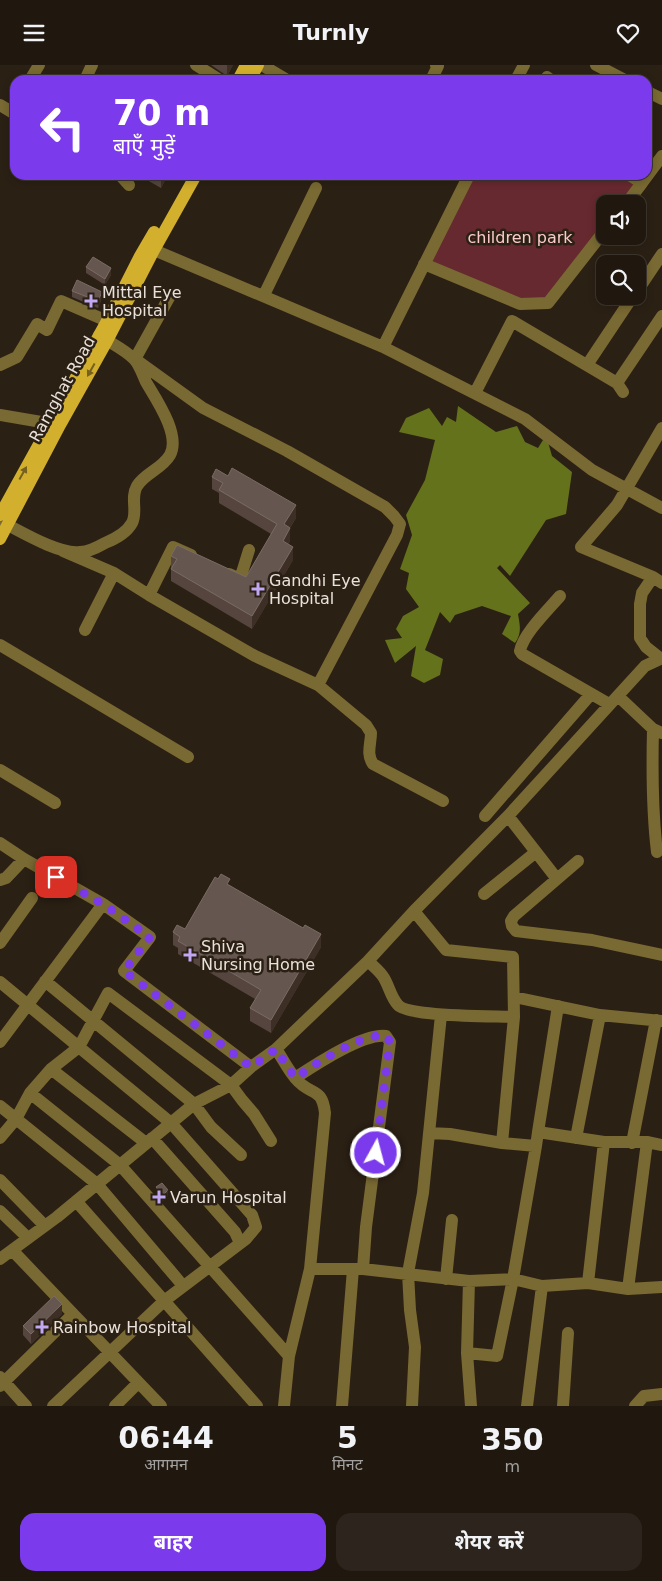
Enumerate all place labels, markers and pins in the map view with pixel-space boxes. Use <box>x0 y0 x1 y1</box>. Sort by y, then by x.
place label: Mittal Eye Hospital <box>102 283 182 320</box>
marker: Mittal Eye Hospital <box>84 294 98 308</box>
place label: Gandhi Eye Hospital <box>269 571 361 608</box>
marker: Gandhi Eye Hospital <box>251 582 265 596</box>
pin <box>35 856 77 898</box>
place label: Shiva Nursing Home <box>201 937 315 974</box>
marker: Shiva Nursing Home <box>183 948 197 962</box>
place label: Varun Hospital <box>170 1188 287 1207</box>
marker: Varun Hospital <box>152 1190 166 1204</box>
place label: Rainbow Hospital <box>53 1318 192 1337</box>
marker: Rainbow Hospital <box>35 1320 49 1334</box>

